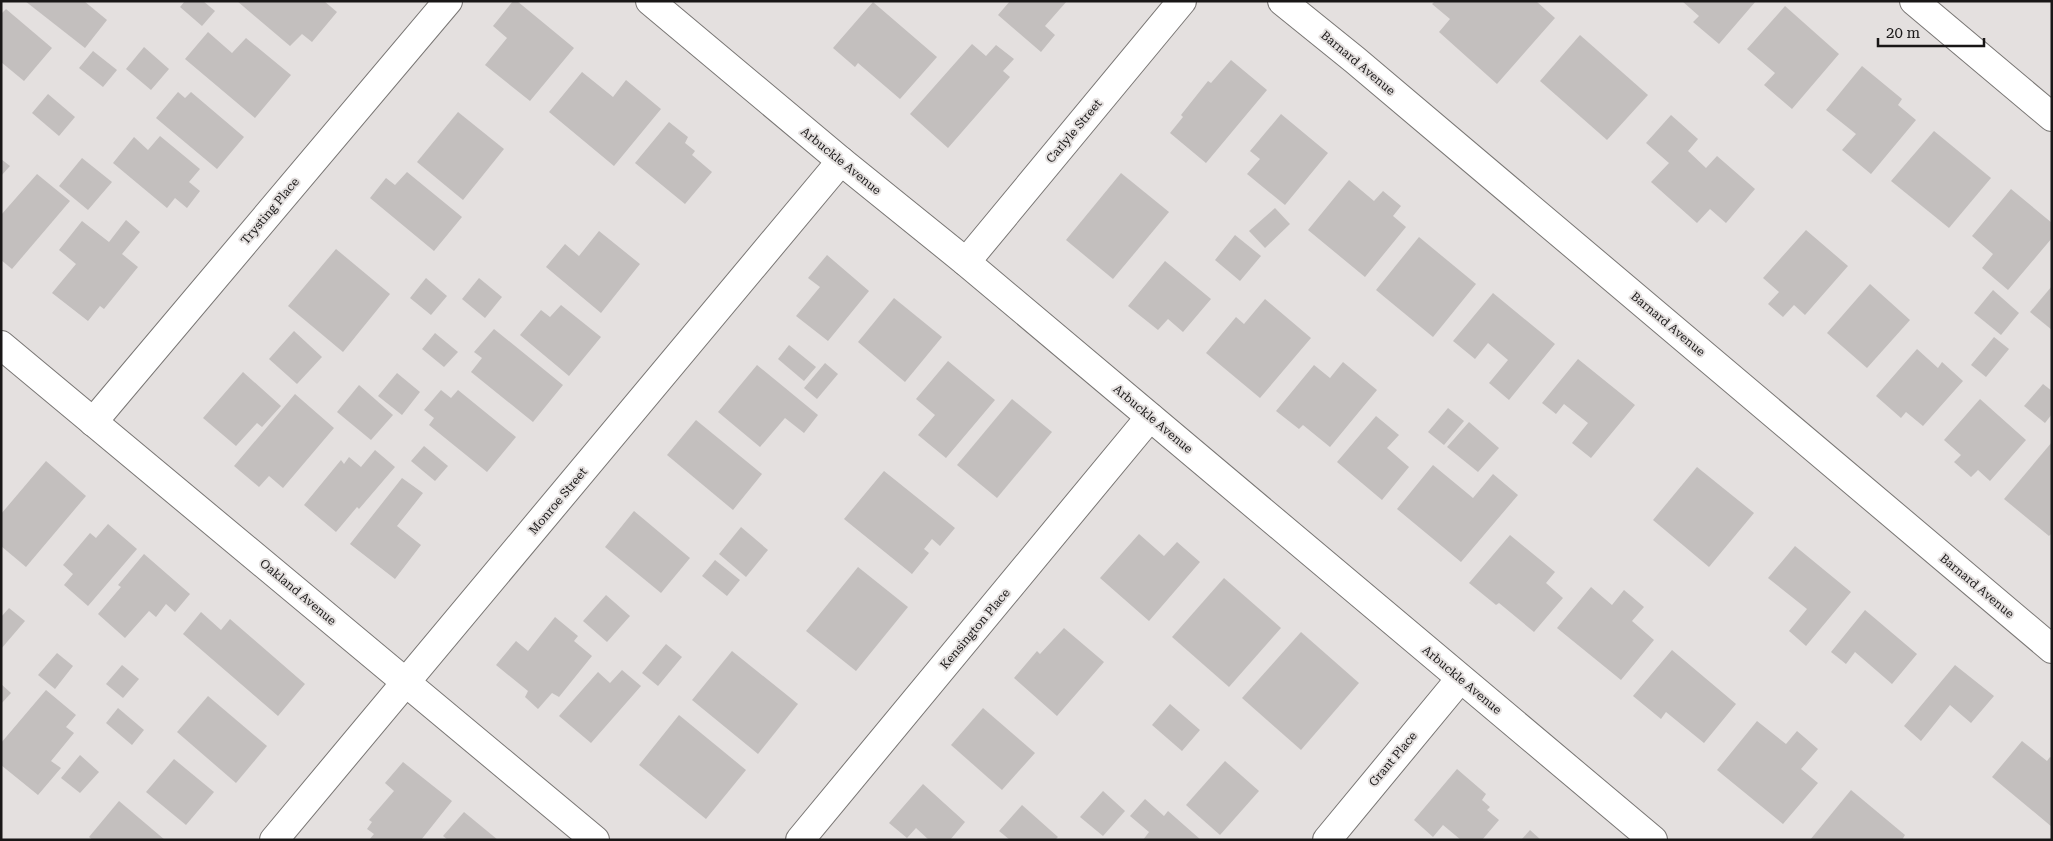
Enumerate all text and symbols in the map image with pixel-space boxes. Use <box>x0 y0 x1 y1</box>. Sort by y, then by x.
scale bar <box>1878 15 1984 47</box>
text: 20 m <box>1886 24 1921 42</box>
street label: Barnard Avenue <box>1318 28 1398 98</box>
street label: Carlyle Street <box>1043 96 1105 166</box>
street label: Arbuckle Avenue <box>798 124 884 198</box>
street label: Trysting Place <box>238 175 302 247</box>
street label: Barnard Avenue <box>1628 289 1708 359</box>
street label: Arbuckle Avenue <box>1111 382 1196 456</box>
street label: Monroe Street <box>526 464 590 537</box>
street label: Barnard Avenue <box>1937 551 2017 621</box>
street label: Oakland Avenue <box>257 556 339 628</box>
street label: Kensington Place <box>937 586 1013 672</box>
street label: Arbuckle Avenue <box>1420 643 1505 717</box>
street label: Grant Place <box>1366 729 1420 789</box>

